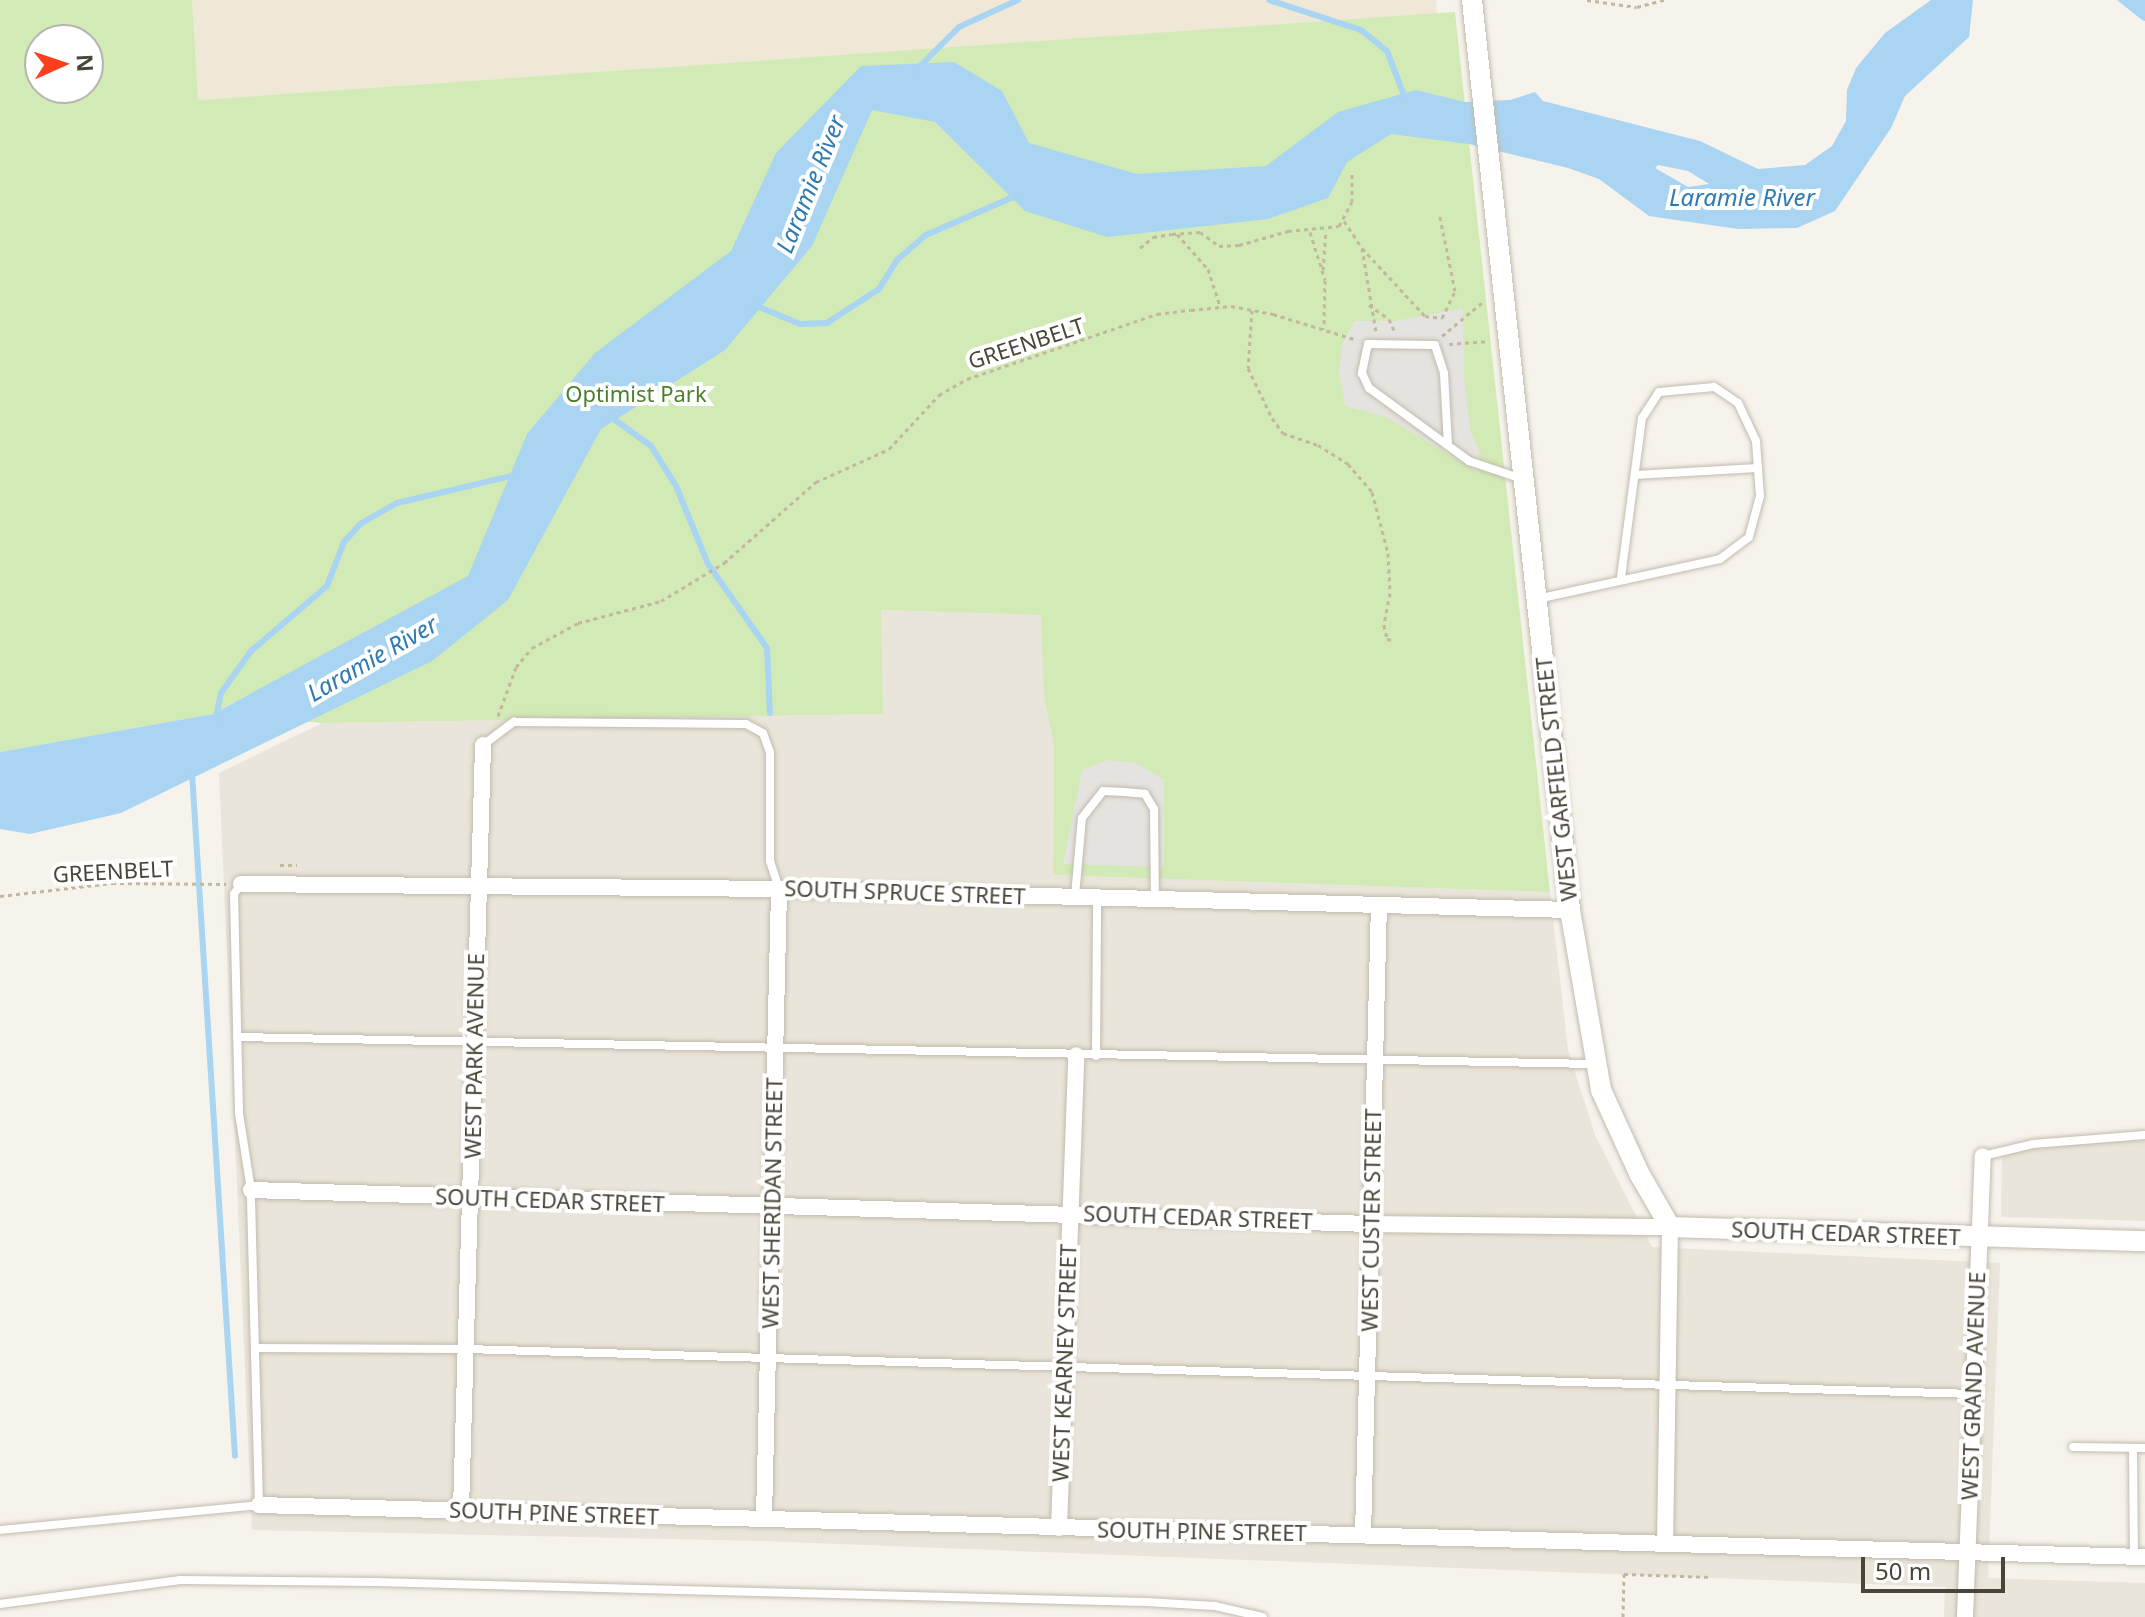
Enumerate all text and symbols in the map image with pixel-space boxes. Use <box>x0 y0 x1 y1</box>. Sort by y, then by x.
north arrow <box>24 24 104 104</box>
text: N <box>71 53 101 73</box>
water label: Laramie River <box>769 111 851 257</box>
water label: Laramie River <box>1669 183 1815 211</box>
street label: GREENBELT <box>965 312 1087 374</box>
park label: Optimist Park <box>565 381 707 407</box>
water label: Laramie River <box>302 609 442 707</box>
street label: WEST GARFIELD STREET <box>1530 656 1582 902</box>
street label: GREENBELT <box>52 855 174 887</box>
street label: SOUTH SPRUCE STREET <box>784 875 1026 909</box>
street label: WEST PARK AVENUE <box>459 953 489 1159</box>
street label: WEST SHERIDAN STREET <box>757 1077 787 1329</box>
street label: WEST CUSTER STREET <box>1356 1108 1386 1332</box>
street label: SOUTH CEDAR STREET <box>435 1183 665 1217</box>
street label: SOUTH CEDAR STREET <box>1083 1200 1313 1234</box>
street label: SOUTH CEDAR STREET <box>1731 1216 1961 1250</box>
street label: WEST KEARNEY STREET <box>1047 1244 1081 1482</box>
street label: WEST GRAND AVENUE <box>1956 1271 1990 1501</box>
street label: SOUTH PINE STREET <box>449 1496 659 1530</box>
street label: SOUTH PINE STREET <box>1097 1516 1307 1546</box>
scale bar <box>1865 1541 2009 1591</box>
text: 50 m <box>1875 1554 1931 1587</box>

